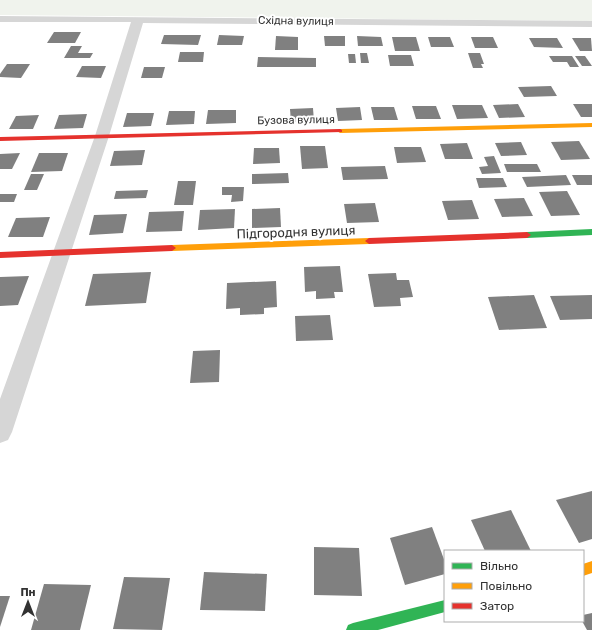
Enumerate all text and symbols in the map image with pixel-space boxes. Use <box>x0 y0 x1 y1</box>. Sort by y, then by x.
street label: Східна вулиця <box>258 14 334 28</box>
street label: Бузова вулиця <box>257 113 335 127</box>
street label: Підгородня вулиця <box>236 222 356 242</box>
legend <box>444 550 584 622</box>
text: Вільно <box>480 559 518 573</box>
text: Повільно <box>480 579 532 593</box>
north arrow <box>8 582 48 622</box>
text: Пн <box>20 586 36 599</box>
text: Затор <box>480 599 514 613</box>

